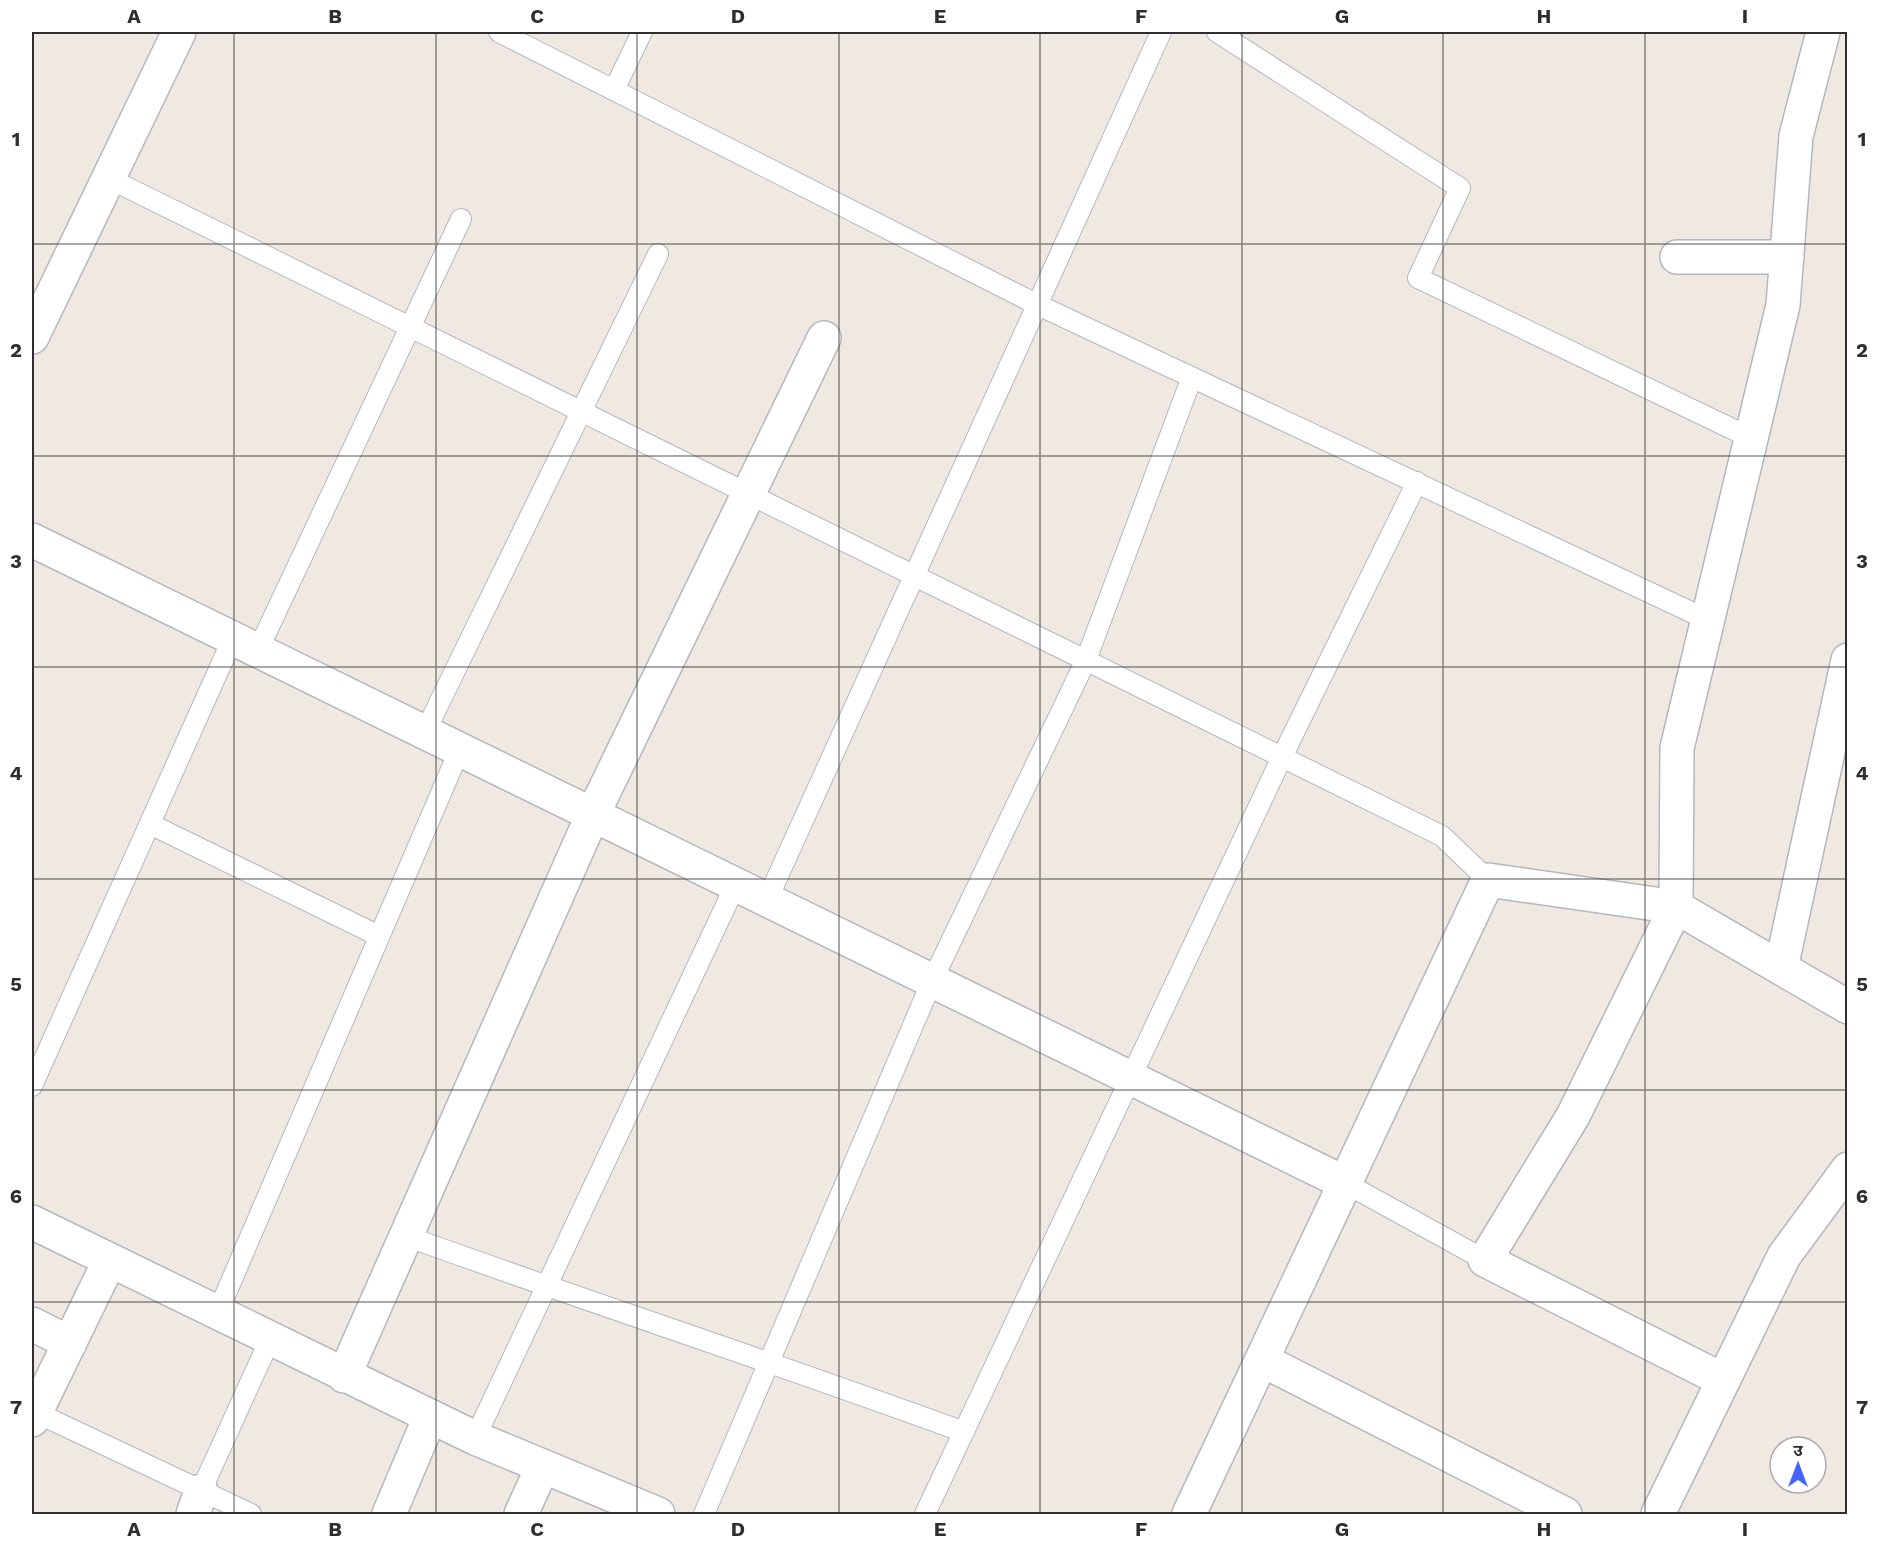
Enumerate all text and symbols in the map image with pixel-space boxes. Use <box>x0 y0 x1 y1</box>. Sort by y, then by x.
text: A <box>127 4 141 28</box>
text: B <box>328 4 342 28</box>
text: C <box>530 4 544 28</box>
text: D <box>731 4 745 28</box>
text: E <box>934 4 946 28</box>
text: F <box>1135 4 1147 28</box>
text: G <box>1335 4 1349 28</box>
text: H <box>1537 4 1551 28</box>
text: I <box>1742 4 1748 28</box>
text: 1 <box>12 127 20 151</box>
text: 1 <box>1858 127 1866 151</box>
text: 2 <box>10 338 22 362</box>
text: 2 <box>1856 338 1868 362</box>
text: 3 <box>10 549 22 573</box>
text: 3 <box>1856 549 1868 573</box>
text: 4 <box>10 761 23 785</box>
text: 4 <box>1856 761 1869 785</box>
text: 5 <box>10 972 22 996</box>
text: 5 <box>1856 972 1868 996</box>
text: 6 <box>10 1184 22 1208</box>
text: 6 <box>1856 1184 1868 1208</box>
text: 7 <box>10 1395 22 1419</box>
text: 7 <box>1856 1395 1868 1419</box>
north arrow <box>1768 1435 1828 1495</box>
text: उ <box>1793 1441 1803 1460</box>
text: A <box>127 1517 141 1541</box>
text: B <box>328 1517 342 1541</box>
text: C <box>530 1517 544 1541</box>
text: D <box>731 1517 745 1541</box>
text: E <box>934 1517 946 1541</box>
text: F <box>1135 1517 1147 1541</box>
text: G <box>1335 1517 1349 1541</box>
text: H <box>1537 1517 1551 1541</box>
text: I <box>1742 1517 1748 1541</box>

